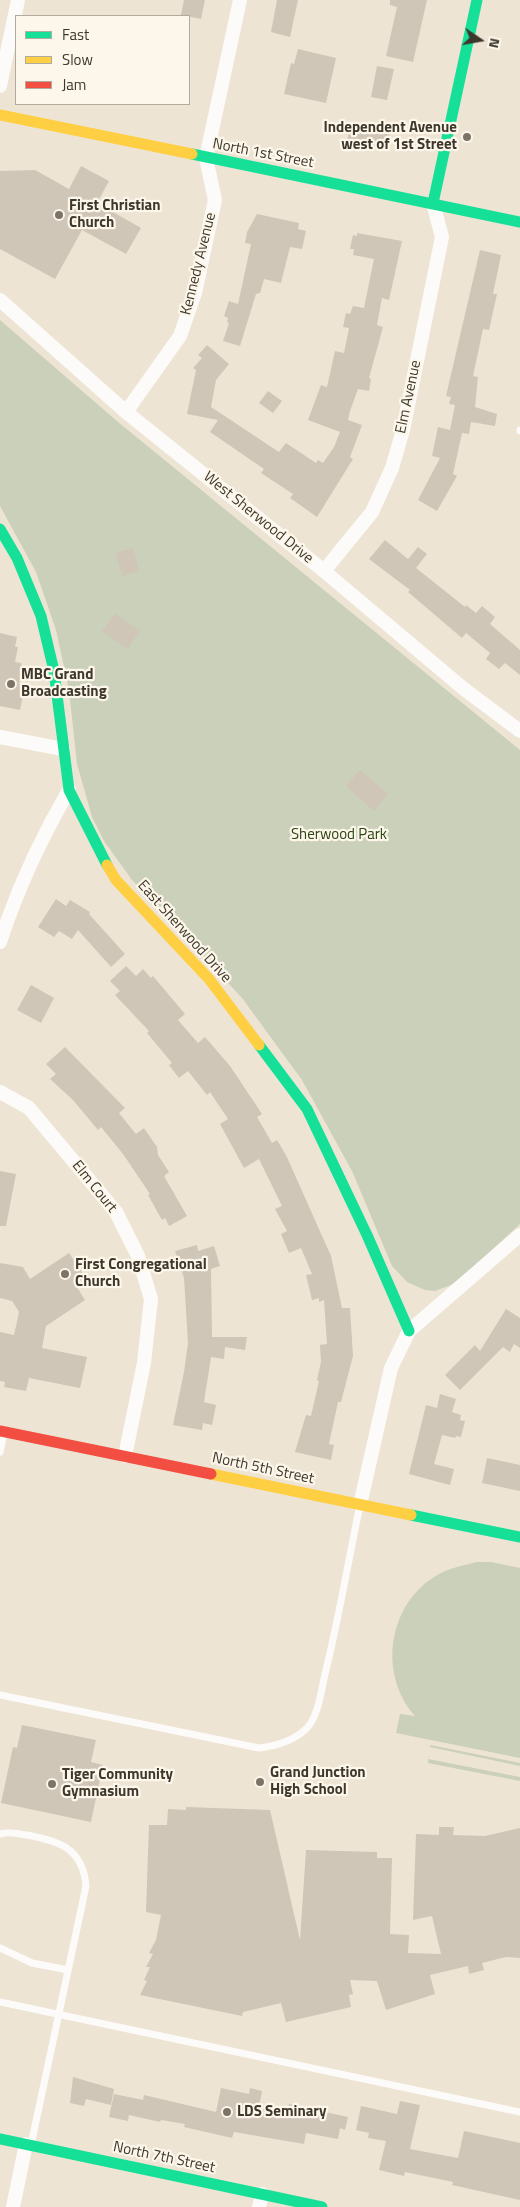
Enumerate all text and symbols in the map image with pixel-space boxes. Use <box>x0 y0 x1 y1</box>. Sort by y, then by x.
legend <box>15 15 190 105</box>
north arrow <box>455 15 505 65</box>
text: Fast <box>62 23 89 46</box>
text: N <box>484 36 506 50</box>
text: Slow <box>62 48 93 71</box>
text: Jam <box>62 73 86 96</box>
place label: Independent Avenue west of 1st Street <box>323 119 457 154</box>
marker: Independent Avenue west of 1st Street <box>461 131 473 143</box>
street label: North 1st Street <box>211 135 315 173</box>
place label: First Christian Church <box>69 197 161 232</box>
marker: First Christian Church <box>53 209 65 221</box>
street label: Kennedy Avenue <box>178 211 220 317</box>
street label: Elm Avenue <box>392 359 426 435</box>
street label: West Sherwood Drive <box>199 468 317 568</box>
place label: MBC Grand Broadcasting <box>21 666 107 701</box>
marker: MBC Grand Broadcasting <box>5 678 17 690</box>
park label: Sherwood Park <box>291 826 387 844</box>
street label: East Sherwood Drive <box>133 877 235 987</box>
street label: Elm Court <box>68 1157 120 1217</box>
place label: First Congregational Church <box>75 1256 207 1291</box>
marker: First Congregational Church <box>59 1268 71 1280</box>
street label: North 5th Street <box>211 1449 315 1489</box>
place label: Grand Junction High School <box>270 1764 366 1799</box>
place label: Tiger Community Gymnasium <box>62 1766 173 1801</box>
marker: Grand Junction High School <box>254 1776 266 1788</box>
marker: Tiger Community Gymnasium <box>46 1778 58 1790</box>
place label: LDS Seminary <box>237 2103 326 2121</box>
marker: LDS Seminary <box>221 2106 233 2118</box>
street label: North 7th Street <box>112 2138 216 2178</box>

